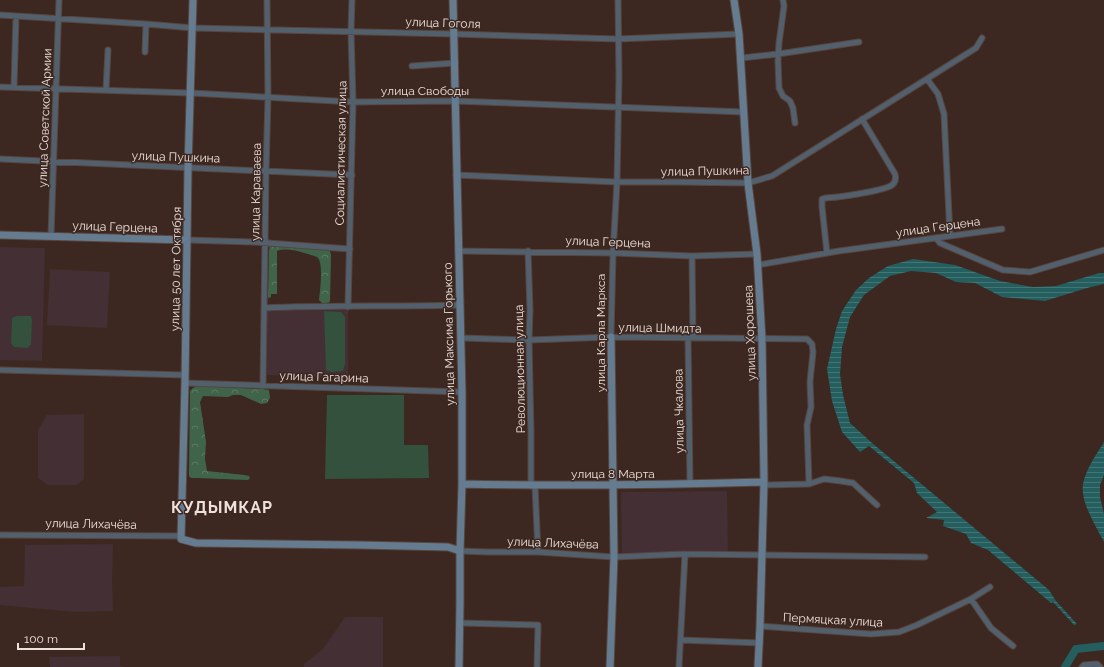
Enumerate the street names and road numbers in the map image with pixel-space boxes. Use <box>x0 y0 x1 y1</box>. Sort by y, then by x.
street label: улица Гоголя <box>405 15 481 31</box>
street label: улица Советской Армии <box>36 48 54 188</box>
street label: Социалистическая улица <box>333 80 349 226</box>
street label: улица Свободы <box>381 84 469 98</box>
street label: улица Караваева <box>248 143 264 241</box>
street label: улица Пушкина <box>132 148 220 166</box>
street label: улица Пушкина <box>661 163 749 179</box>
street label: улица 50 лет Октября <box>168 207 184 331</box>
street label: улица Герцена <box>895 214 981 240</box>
street label: улица Герцена <box>72 219 158 235</box>
street label: улица Герцена <box>565 234 651 250</box>
street label: улица Максима Горького <box>441 262 457 406</box>
street label: улица Карла Маркса <box>594 274 608 392</box>
street label: улица Хорошева <box>741 285 759 381</box>
street label: Революционная улица <box>512 304 528 434</box>
street label: улица Шмидта <box>618 320 702 336</box>
street label: улица Гагарина <box>279 368 369 386</box>
street label: улица Чкалова <box>671 369 687 453</box>
street label: улица 8 Марта <box>571 467 655 481</box>
street label: улица Лихачёва <box>45 516 137 532</box>
street label: улица Лихачёва <box>507 534 599 552</box>
street label: Пермяцкая улица <box>783 610 883 630</box>

